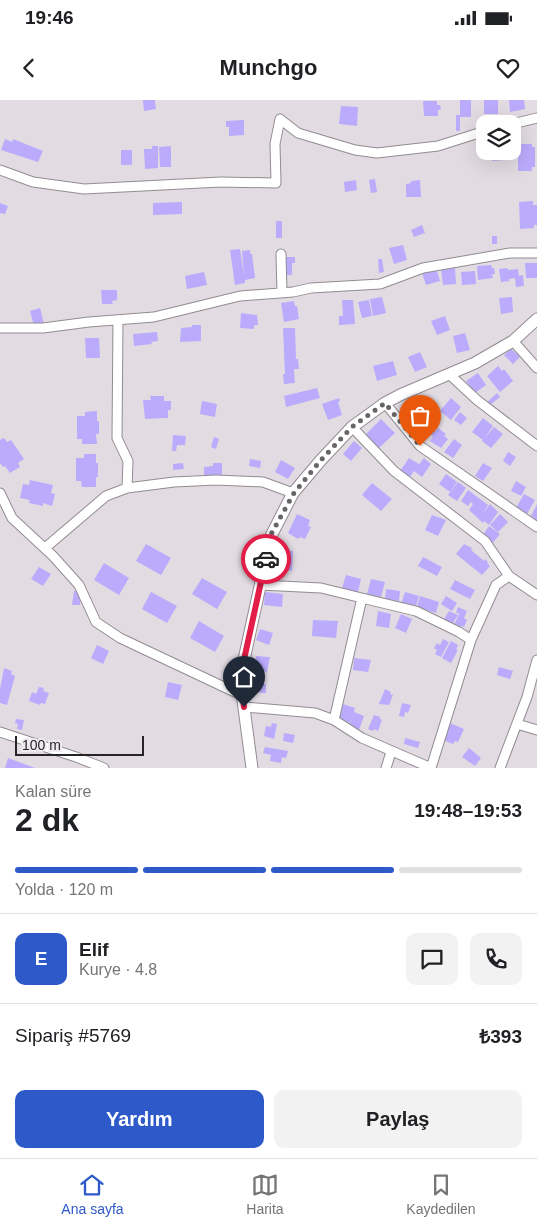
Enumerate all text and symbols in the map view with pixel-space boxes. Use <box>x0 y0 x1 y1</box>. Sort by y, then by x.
text: 19:46 <box>25 7 74 28</box>
icon: back <box>15 54 43 82</box>
icon: heart <box>494 54 522 82</box>
text: Munchgo <box>220 55 317 80</box>
map controls <box>476 115 521 160</box>
button: layers <box>476 115 521 160</box>
pin <box>399 395 441 446</box>
icon: bag <box>406 402 434 430</box>
courier <box>241 534 291 584</box>
icon: car <box>252 545 280 573</box>
pin <box>223 656 265 707</box>
icon: home <box>230 663 258 691</box>
scale bar <box>15 733 144 756</box>
text: 100 m <box>22 737 61 753</box>
text: Kalan süre <box>15 783 92 800</box>
text: 19:48–19:53 <box>414 800 522 821</box>
text: 2 dk <box>15 802 79 838</box>
text: Yolda · 120 m <box>15 881 113 898</box>
button: chat <box>406 933 458 985</box>
button: phone <box>470 933 522 985</box>
text: Elif <box>79 939 109 960</box>
text: E <box>35 948 47 969</box>
text: Kurye · 4.8 <box>79 961 157 978</box>
text: Sipariş #5769 <box>15 1025 131 1046</box>
text: ₺393 <box>479 1026 522 1047</box>
button: Yardım <box>15 1090 264 1148</box>
button: Paylaş <box>274 1090 522 1148</box>
tab: Ana sayfa <box>61 1171 124 1217</box>
tab: Harita <box>246 1171 284 1217</box>
tab: Kaydedilen <box>406 1171 476 1217</box>

